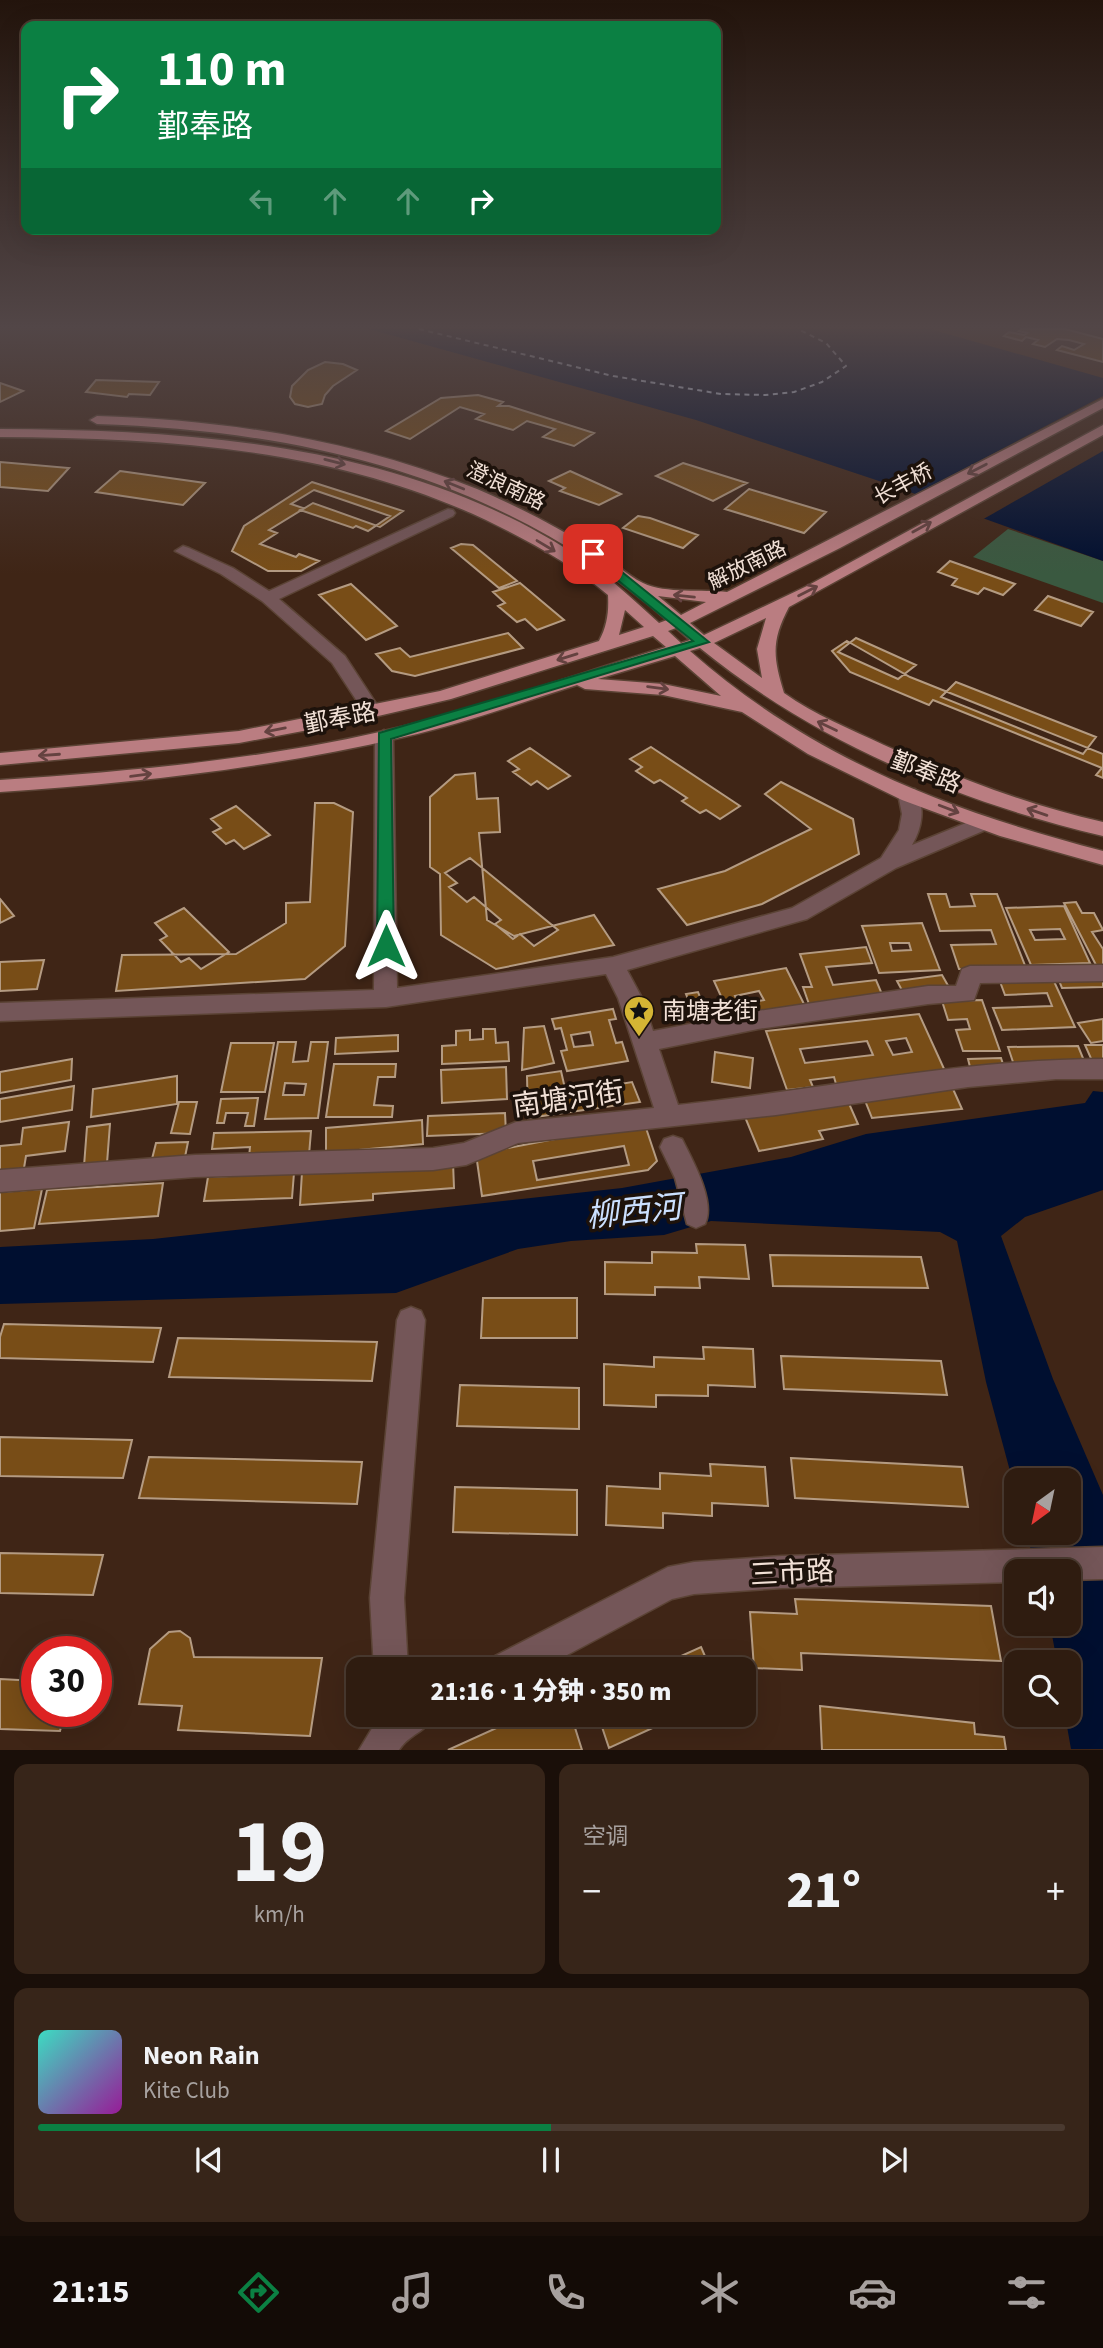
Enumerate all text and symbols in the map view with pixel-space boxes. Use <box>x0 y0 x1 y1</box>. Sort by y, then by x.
text: 110 m <box>157 35 286 105</box>
icon: right <box>42 49 133 140</box>
text: 鄞奉路 <box>157 104 253 150</box>
icon: left <box>243 182 281 220</box>
icon: ahead <box>316 182 354 220</box>
icon: ahead <box>389 182 427 220</box>
icon: right <box>462 182 500 220</box>
street label: 澄浪南路 <box>462 455 550 517</box>
one-way arrow <box>323 456 346 470</box>
street label: 长丰桥 <box>868 456 938 512</box>
one-way arrow <box>967 462 988 476</box>
one-way arrow <box>444 478 466 491</box>
one-way arrow <box>911 520 932 534</box>
pin <box>563 524 623 584</box>
street label: 解放南路 <box>703 533 791 597</box>
icon: arrive <box>574 535 612 573</box>
one-way arrow <box>535 540 555 554</box>
one-way arrow <box>797 584 818 598</box>
one-way arrow <box>673 589 696 602</box>
one-way arrow <box>556 652 578 664</box>
one-way arrow <box>647 681 669 694</box>
street label: 鄞奉路 <box>301 694 379 743</box>
one-way arrow <box>817 719 838 732</box>
one-way arrow <box>264 724 287 738</box>
street label: 鄞奉路 <box>886 743 966 802</box>
one-way arrow <box>38 749 61 762</box>
one-way arrow <box>129 769 152 782</box>
one-way arrow <box>937 804 959 817</box>
one-way arrow <box>1027 805 1049 817</box>
position arrow <box>349 909 423 983</box>
place icon: 南塘老街 <box>622 994 656 1038</box>
place label: 南塘老街 <box>662 994 758 1029</box>
street label: 南塘河街 <box>510 1071 626 1127</box>
water label: 柳西河 <box>584 1183 690 1240</box>
north arrow <box>1004 1468 1082 1545</box>
map controls <box>1004 1468 1081 1727</box>
street label: 三市路 <box>749 1551 835 1595</box>
button: sound <box>1004 1559 1081 1636</box>
speed limit sign: 30 <box>21 1636 112 1727</box>
button: search <box>1004 1650 1081 1727</box>
text: 21:16 · 1 分钟 · 350 m <box>431 1673 671 1710</box>
text: 19 <box>231 1788 327 1917</box>
text: 空调 <box>583 1820 629 1853</box>
text: 21° <box>786 1854 861 1928</box>
text: − <box>583 1865 601 1919</box>
text: + <box>1046 1865 1065 1919</box>
text: km/h <box>254 1898 305 1931</box>
text: Neon Rain <box>143 2037 260 2074</box>
text: Kite Club <box>143 2074 230 2107</box>
icon: previous <box>190 2141 228 2179</box>
icon: pause <box>532 2141 570 2179</box>
icon: next <box>875 2141 913 2179</box>
icon: directions <box>234 2268 283 2317</box>
icon: music <box>388 2268 437 2317</box>
icon: phone <box>541 2268 590 2317</box>
icon: climate <box>695 2268 744 2317</box>
icon: car <box>848 2268 897 2317</box>
icon: filters <box>1002 2268 1051 2317</box>
text: 21:15 <box>52 2269 129 2315</box>

